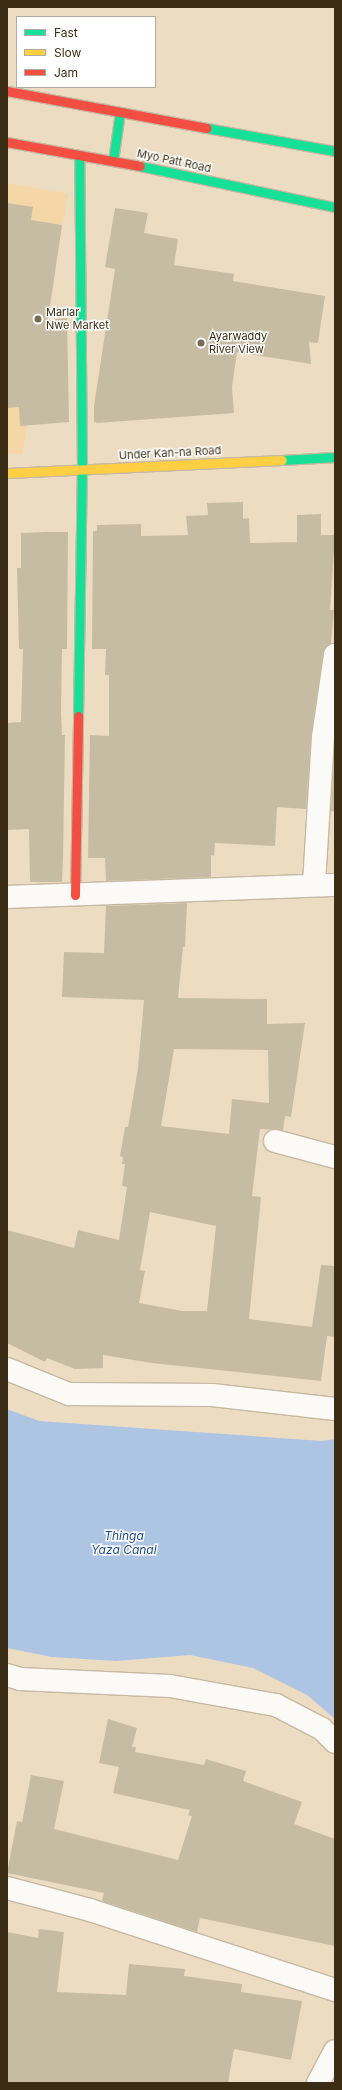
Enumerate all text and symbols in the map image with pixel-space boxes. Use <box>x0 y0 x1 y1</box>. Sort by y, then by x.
legend <box>16 16 156 88</box>
text: Fast <box>54 25 78 40</box>
text: Slow <box>54 45 81 60</box>
text: Jam <box>54 65 78 80</box>
street label: Myo Patt Road <box>136 147 212 175</box>
place label: Marlar Nwe Market <box>46 306 109 332</box>
marker: Marlar Nwe Market <box>33 314 43 324</box>
place label: Ayarwaddy River View <box>209 330 267 356</box>
marker: Ayarwaddy River View <box>196 338 206 348</box>
street label: Under Kan-na Road <box>118 444 222 462</box>
water label: Thinga Yaza Canal <box>91 1529 157 1557</box>

